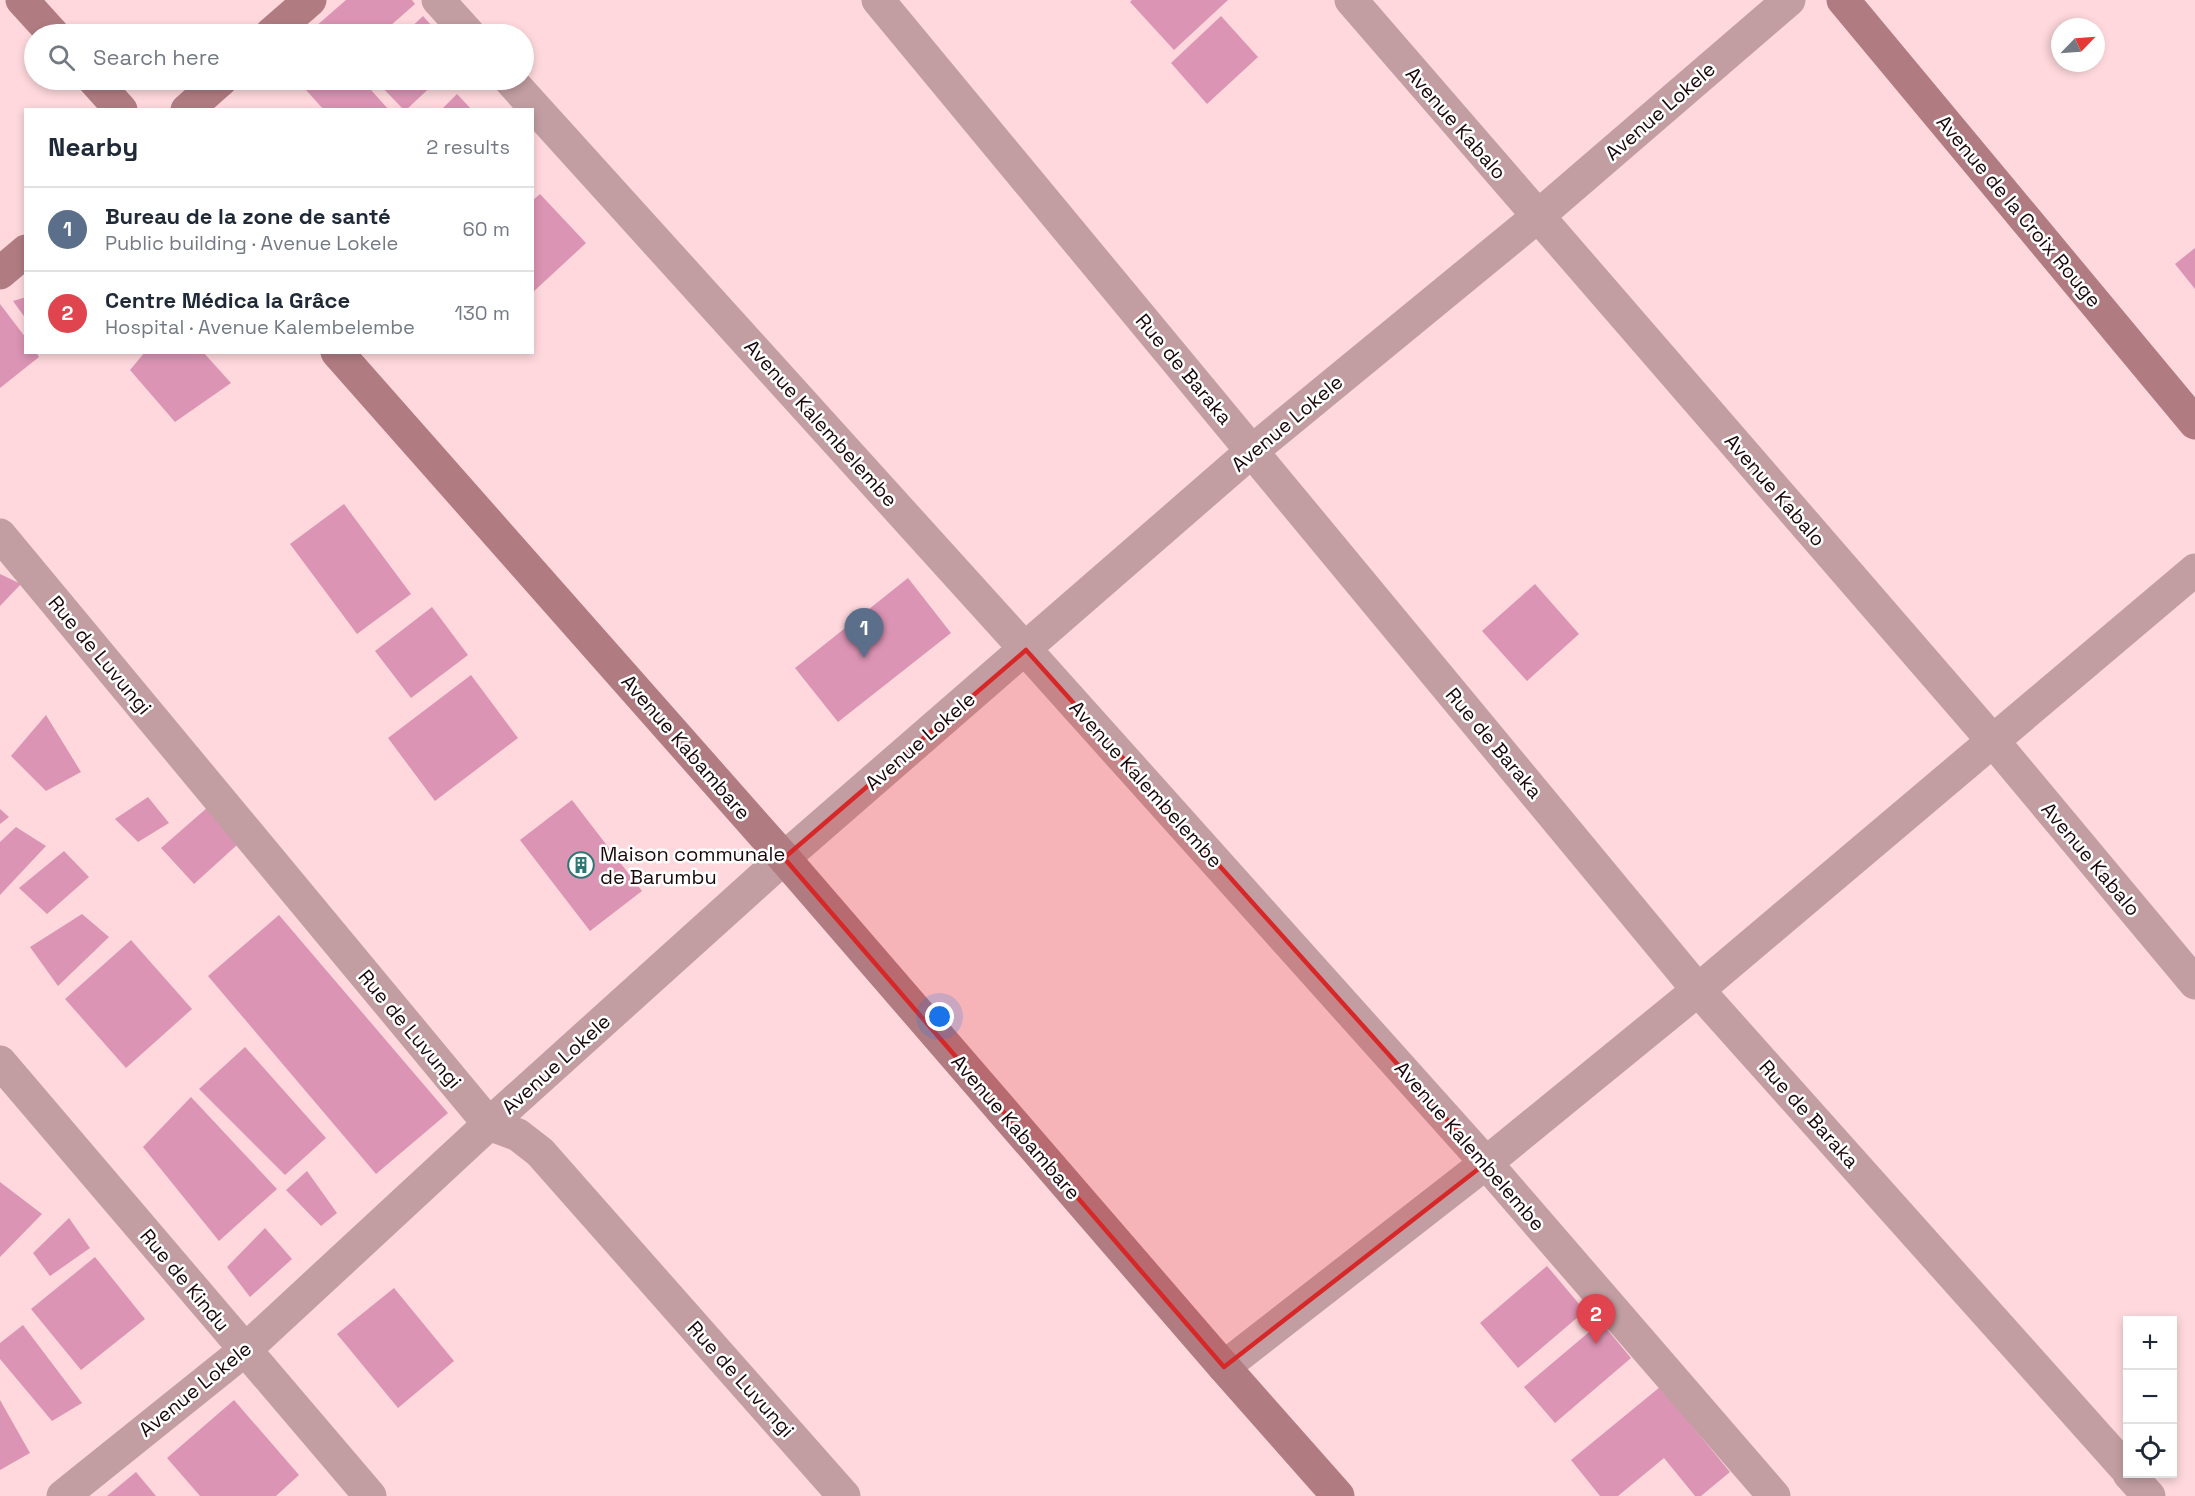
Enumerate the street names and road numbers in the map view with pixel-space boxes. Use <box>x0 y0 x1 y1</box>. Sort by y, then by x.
street label: Avenue Lokele <box>1599 56 1721 166</box>
street label: Avenue Kabalo <box>1400 61 1512 185</box>
street label: Avenue de la Croix Rouge <box>1931 109 2107 313</box>
street label: Rue de Baraka <box>1130 308 1238 430</box>
street label: Avenue Kalembelembe <box>739 334 903 512</box>
street label: Avenue Lokele <box>1226 369 1348 477</box>
street label: Avenue Kabalo <box>1719 428 1831 552</box>
street label: Rue de Luvungi <box>43 590 157 720</box>
street label: Avenue Kabambare <box>616 669 756 825</box>
street label: Rue de Baraka <box>1440 682 1548 804</box>
street label: Avenue Lokele <box>859 686 981 796</box>
street label: Avenue Kalembelembe <box>1064 695 1228 873</box>
street label: Avenue Kabalo <box>2036 797 2146 921</box>
street label: Rue de Luvungi <box>353 964 467 1094</box>
street label: Avenue Lokele <box>496 1008 616 1120</box>
street label: Avenue Kabambare <box>946 1049 1086 1205</box>
street label: Rue de Baraka <box>1753 1054 1865 1174</box>
street label: Avenue Kalembelembe <box>1389 1056 1551 1236</box>
street label: Rue de Kindu <box>134 1223 236 1337</box>
street label: Rue de Luvungi <box>682 1315 800 1443</box>
street label: Avenue Lokele <box>133 1336 257 1442</box>

